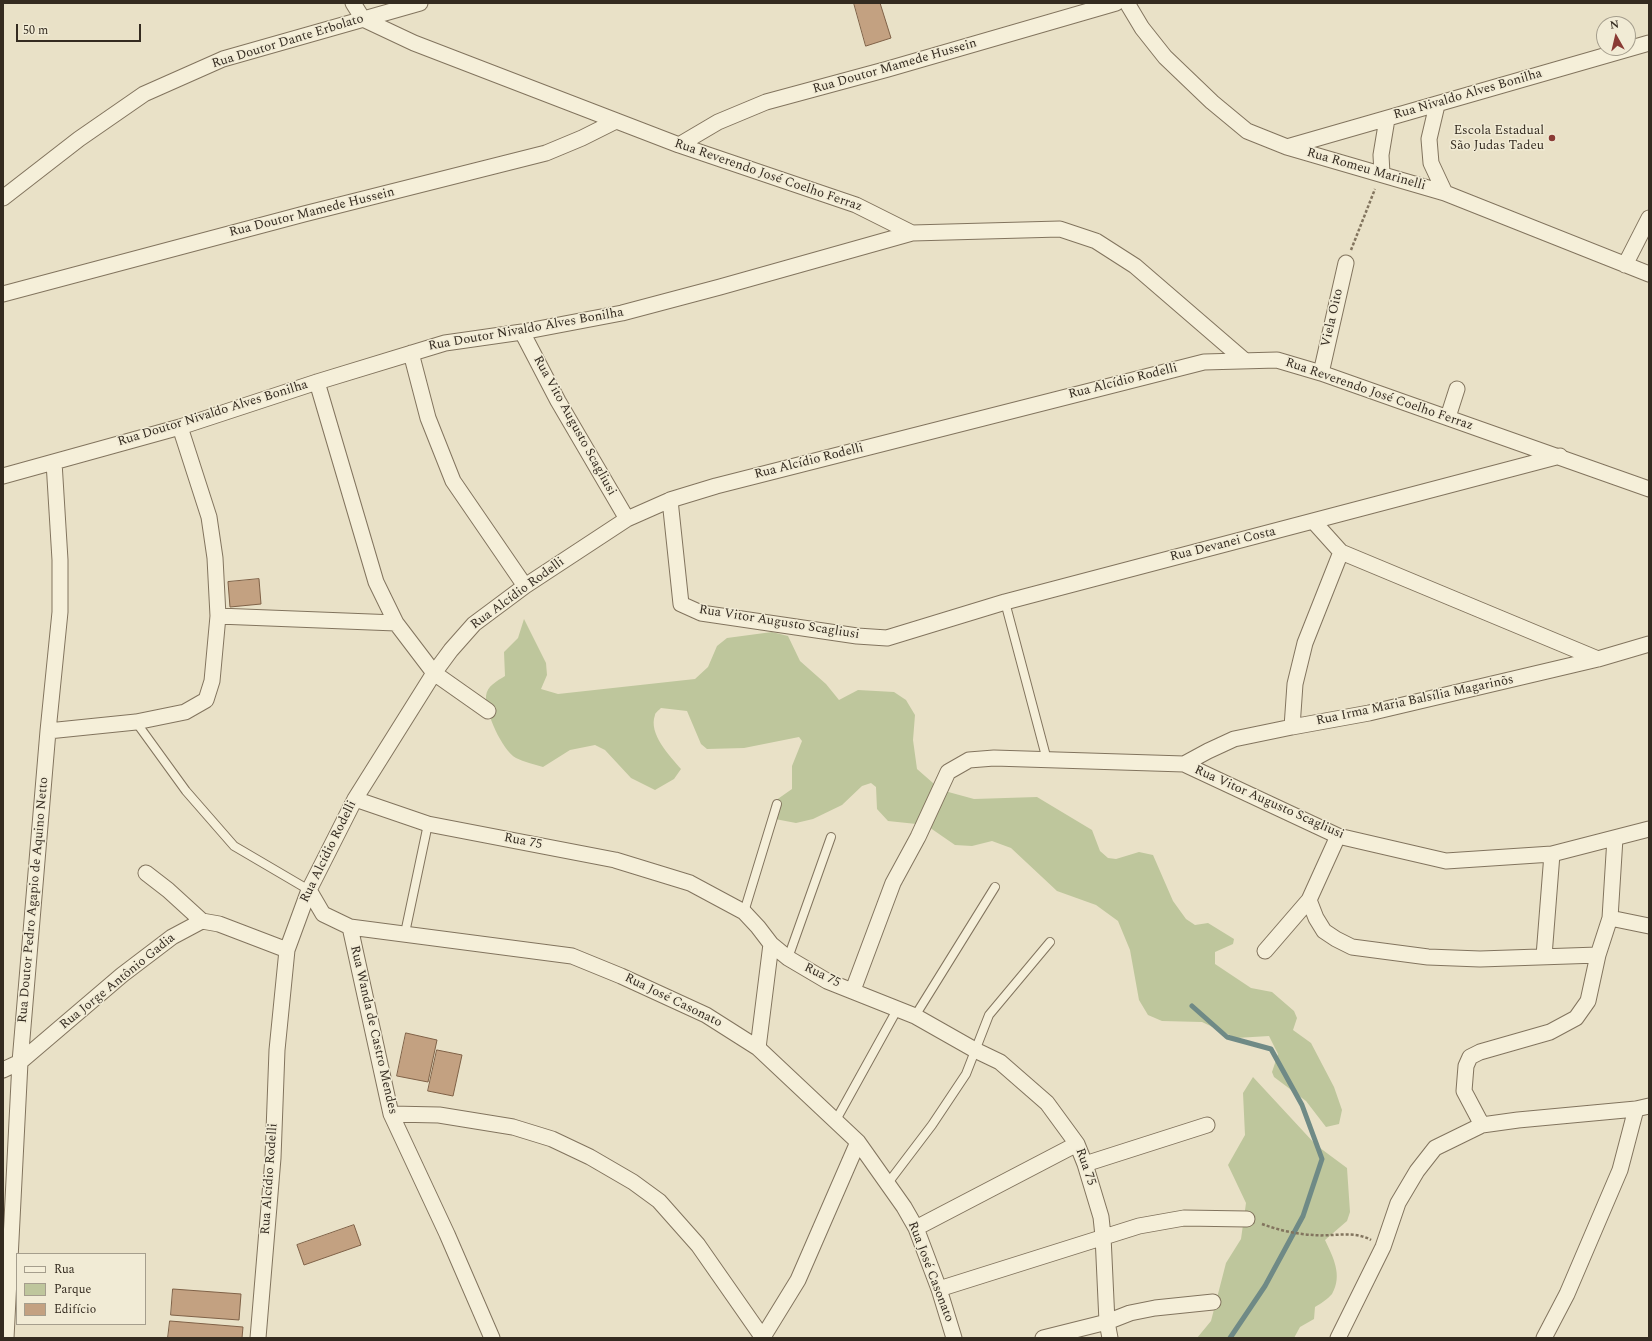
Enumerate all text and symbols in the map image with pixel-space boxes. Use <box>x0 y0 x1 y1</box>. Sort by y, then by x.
street label: Rua Doutor Dante Erbolato <box>210 11 366 73</box>
scale bar <box>18 16 143 42</box>
north arrow <box>1596 16 1636 56</box>
text: N <box>1609 16 1620 34</box>
text: 50 m <box>23 21 48 40</box>
street label: Rua Doutor Mamede Hussein <box>811 36 979 98</box>
street label: Rua Nivaldo Alves Bonilha <box>1392 66 1544 124</box>
place label: Escola Estadual São Judas Tadeu <box>1450 123 1544 154</box>
marker: Escola Estadual São Judas Tadeu <box>1547 133 1557 143</box>
street label: Rua Reverendo José Coelho Ferraz <box>672 136 864 216</box>
street label: Rua Romeu Marinelli <box>1305 146 1427 194</box>
street label: Rua Doutor Mamede Hussein <box>228 185 396 241</box>
street label: Viela Oito <box>1319 287 1347 349</box>
street label: Rua Doutor Nivaldo Alves Bonilha <box>427 305 625 355</box>
street label: Rua Vito Augusto Scagliusi <box>529 354 619 498</box>
street label: Rua Reverendo José Coelho Ferraz <box>1283 355 1475 435</box>
street label: Rua Alcídio Rodelli <box>1067 361 1179 403</box>
street label: Rua Doutor Nivaldo Alves Bonilha <box>116 378 310 450</box>
street label: Rua Alcídio Rodelli <box>753 441 865 483</box>
street label: Rua Devanei Costa <box>1168 524 1278 566</box>
street label: Rua Alcídio Rodelli <box>468 555 568 633</box>
street label: Rua Vitor Augusto Scagliusi <box>698 603 860 643</box>
street label: Rua Irma Maria Balsília Magarinõs <box>1315 672 1515 730</box>
street label: Rua Vitor Augusto Scagliusi <box>1192 763 1346 843</box>
street label: Rua Doutor Pedro Agapio de Aquino Netto <box>15 776 53 1024</box>
street label: Rua Alcídio Rodelli <box>297 798 361 906</box>
street label: Rua 75 <box>503 831 543 853</box>
street label: Rua Jorge Antônio Gadia <box>57 931 179 1033</box>
street label: Rua Wanda de Castro Mendes <box>346 944 400 1116</box>
street label: Rua 75 <box>801 961 843 991</box>
street label: Rua José Casonato <box>622 971 724 1031</box>
street label: Rua Alcídio Rodelli <box>258 1123 282 1235</box>
street label: Rua 75 <box>1071 1146 1099 1188</box>
street label: Rua José Casonato <box>904 1220 956 1324</box>
legend <box>16 1253 146 1325</box>
text: Rua <box>54 1260 75 1279</box>
text: Parque <box>54 1280 91 1299</box>
text: Edifício <box>54 1300 96 1319</box>

